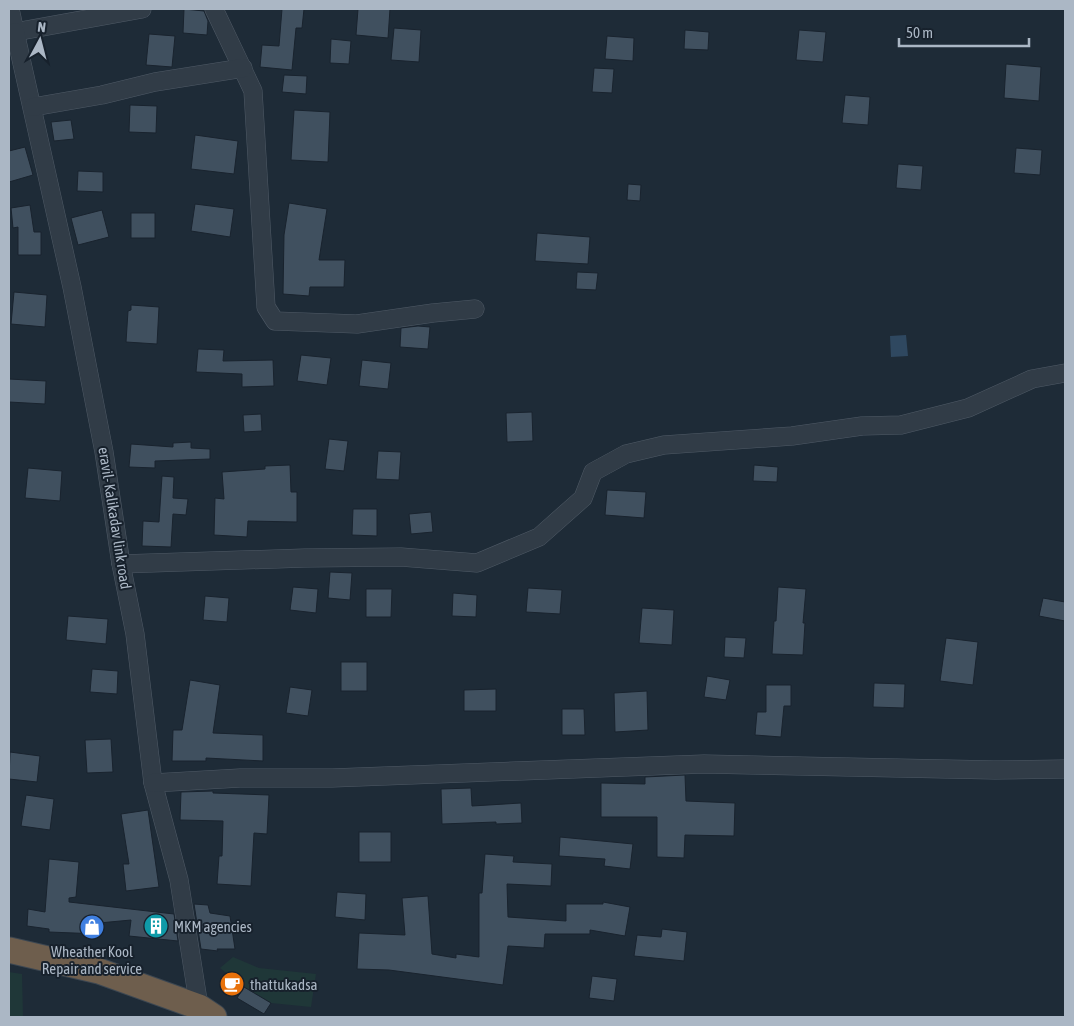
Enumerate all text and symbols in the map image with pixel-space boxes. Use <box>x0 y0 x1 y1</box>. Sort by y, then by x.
north arrow <box>15 15 65 65</box>
scale bar <box>899 15 1029 47</box>
text: N <box>37 19 47 36</box>
text: 50 m <box>906 24 933 41</box>
street label: eravil- Kalikadav link road <box>95 446 135 590</box>
building icon: MKM agencies <box>143 913 169 939</box>
shop icon: Wheather Kool Repair and service <box>79 914 105 940</box>
place label: MKM agencies <box>174 918 252 935</box>
place label: Wheather Kool Repair and service <box>42 943 142 977</box>
cafe icon: thattukadsa <box>219 971 245 997</box>
place label: thattukadsa <box>250 976 317 993</box>

